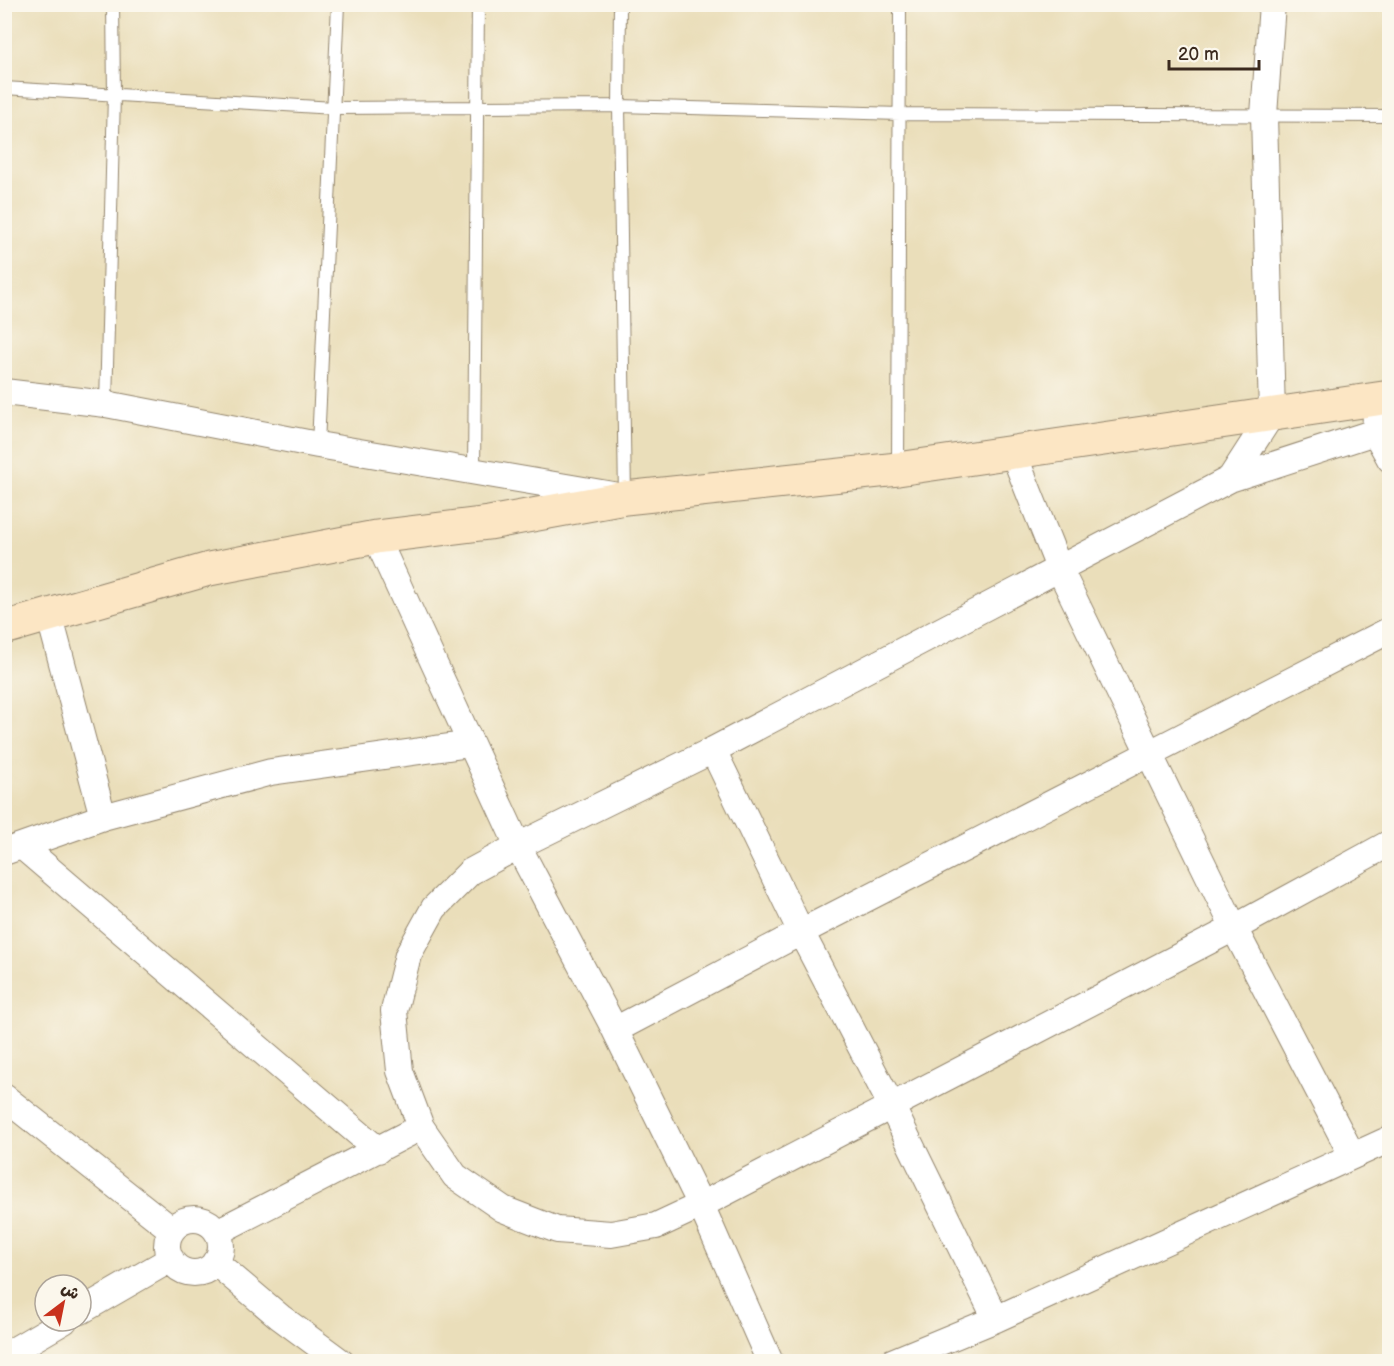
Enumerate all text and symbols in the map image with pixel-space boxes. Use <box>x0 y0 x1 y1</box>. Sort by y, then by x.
scale bar <box>1169 33 1259 71</box>
text: 20 m <box>1178 44 1219 65</box>
north arrow <box>33 1273 93 1333</box>
text: ش <box>58 1279 83 1304</box>

